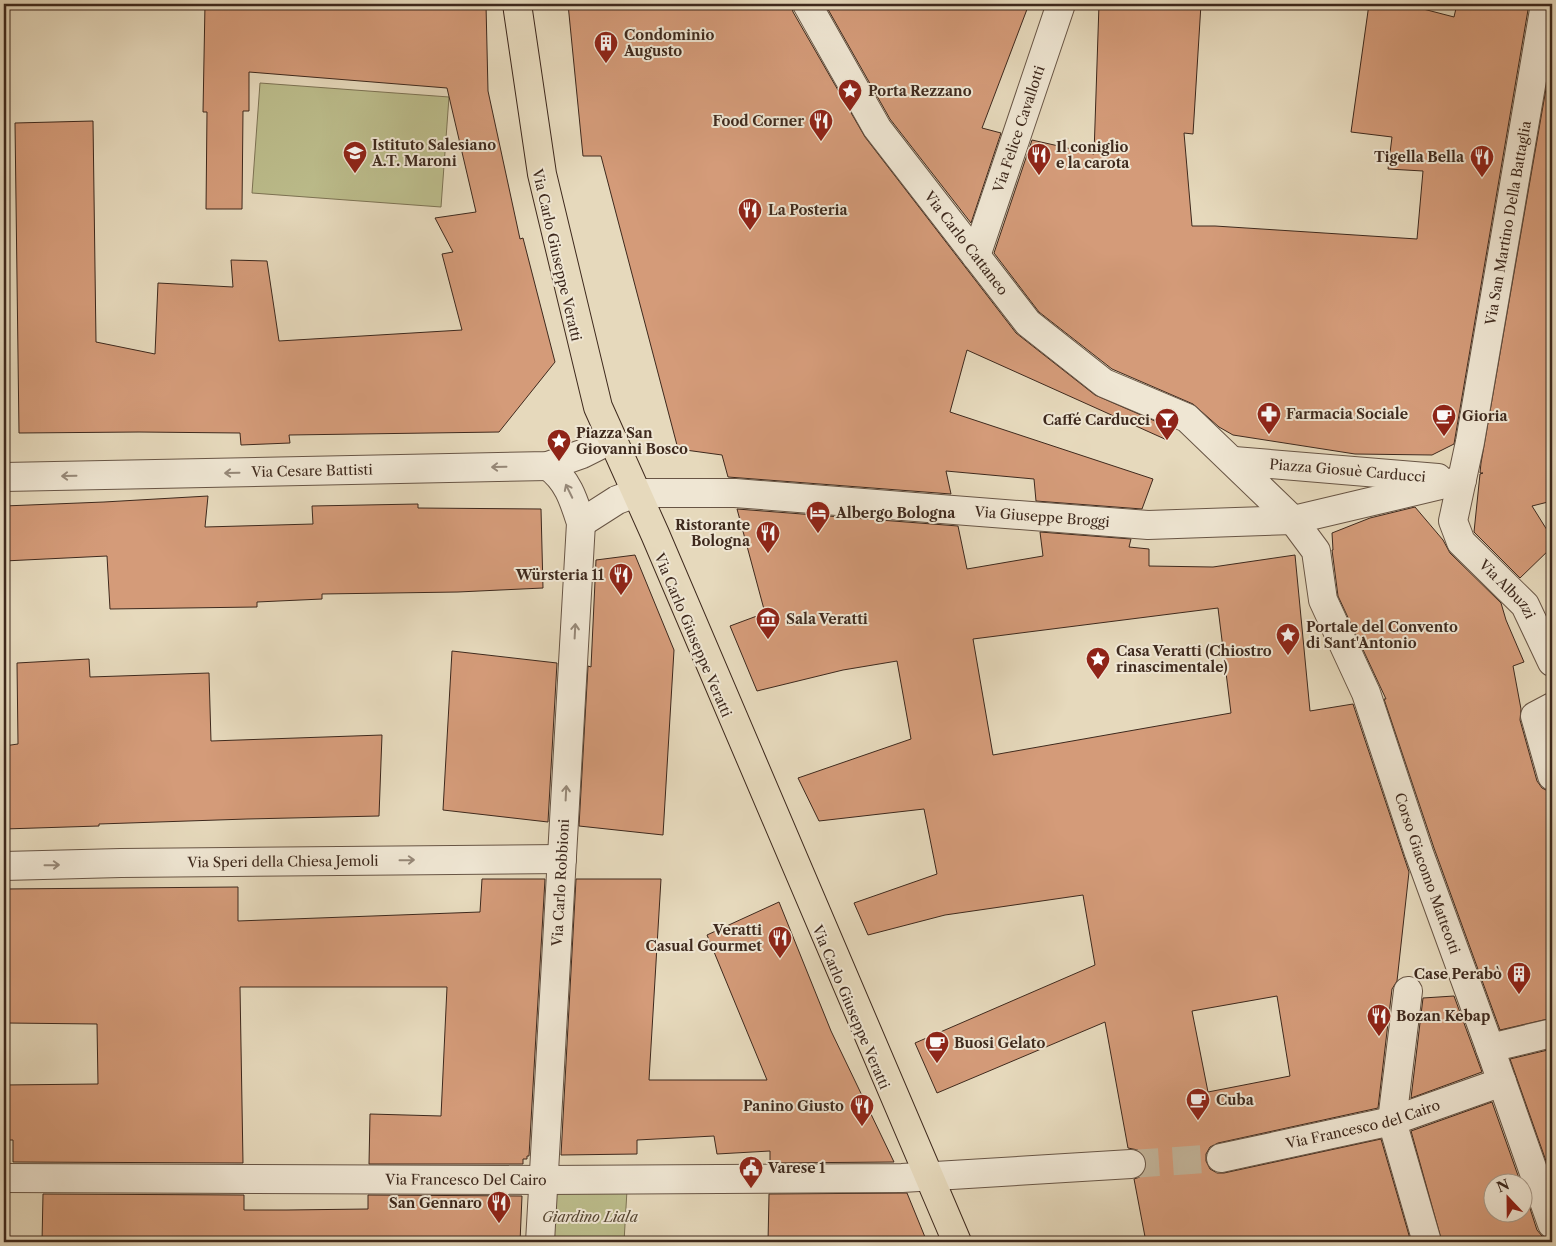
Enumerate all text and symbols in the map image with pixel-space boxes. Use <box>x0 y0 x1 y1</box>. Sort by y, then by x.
place label: Condominio Augusto <box>623 26 715 60</box>
building icon: Condominio Augusto <box>593 30 619 64</box>
street label: Via Felice Cavallotti <box>989 63 1049 196</box>
place icon: Porta Rezzano <box>837 78 863 112</box>
place label: Porta Rezzano <box>868 82 972 100</box>
restaurant icon: Food Corner <box>808 108 834 142</box>
place label: Food Corner <box>713 112 804 130</box>
street label: Via San Martino Della Battaglia <box>1481 119 1535 328</box>
place label: Istituto Salesiano A.T. Maroni <box>371 136 496 170</box>
place label: Il coniglio e la carota <box>1056 138 1130 172</box>
school or university icon: Istituto Salesiano A.T. Maroni <box>342 140 368 174</box>
restaurant icon: Il coniglio e la carota <box>1026 142 1052 176</box>
restaurant icon: Tigella Bella <box>1469 144 1495 178</box>
place label: Tigella Bella <box>1374 148 1465 166</box>
street label: Via Carlo Giuseppe Veratti <box>528 166 586 343</box>
street label: Via Carlo Cattaneo <box>920 187 1012 299</box>
restaurant icon: La Posteria <box>737 197 763 231</box>
place label: La Posteria <box>768 201 849 219</box>
pharmacy icon: Farmacia Sociale <box>1256 401 1282 435</box>
cafe icon: Gioria <box>1431 403 1457 437</box>
place label: Farmacia Sociale <box>1286 405 1408 423</box>
bar icon: Caffé Carducci <box>1154 407 1180 441</box>
place label: Gioria <box>1462 407 1509 425</box>
place label: Caffé Carducci <box>1043 411 1150 429</box>
place label: Piazza San Giovanni Bosco <box>576 424 688 458</box>
place icon: Piazza San Giovanni Bosco <box>546 428 572 462</box>
street label: Piazza Giosuè Carducci <box>1269 455 1426 486</box>
street label: Via Cesare Battisti <box>250 461 373 481</box>
one-way arrow <box>491 462 508 472</box>
one-way arrow <box>224 468 240 477</box>
one-way arrow <box>61 471 78 481</box>
one-way arrow <box>564 484 574 499</box>
hotel icon: Albergo Bologna <box>805 500 831 534</box>
street label: Via Giuseppe Broggi <box>973 503 1110 531</box>
place label: Albergo Bologna <box>835 504 956 522</box>
place label: Ristorante Bologna <box>675 516 751 550</box>
restaurant icon: Ristorante Bologna <box>755 520 781 554</box>
street label: Via Carlo Giuseppe Veratti <box>650 549 736 720</box>
street label: Via Albuzzi <box>1474 555 1539 622</box>
restaurant icon: Würsteria 11 <box>608 562 634 596</box>
place label: Würsteria 11 <box>515 566 605 584</box>
museum icon: Sala Veratti <box>755 606 781 640</box>
place label: Sala Veratti <box>786 610 868 628</box>
place label: Portale del Convento di Sant'Antonio <box>1306 618 1458 652</box>
place icon: Portale del Convento di Sant'Antonio <box>1275 622 1301 656</box>
one-way arrow <box>570 623 579 639</box>
place label: Casa Veratti (Chiostro rinascimentale) <box>1116 642 1272 676</box>
place icon: Casa Veratti (Chiostro rinascimentale) <box>1085 646 1111 680</box>
one-way arrow <box>561 785 571 802</box>
street label: Corso Giacomo Matteotti <box>1391 790 1464 956</box>
street label: Via Carlo Robbioni <box>548 818 573 948</box>
street label: Via Speri della Chiesa Jemoli <box>186 852 379 871</box>
one-way arrow <box>399 855 415 865</box>
one-way arrow <box>44 860 60 870</box>
place label: Veratti Casual Gourmet <box>645 921 762 955</box>
street label: Via Carlo Giuseppe Veratti <box>808 921 894 1092</box>
restaurant icon: Veratti Casual Gourmet <box>767 925 793 959</box>
building icon: Case Perabò <box>1506 961 1532 995</box>
place label: Case Perabò <box>1414 965 1502 983</box>
restaurant icon: Bozan Kebap <box>1366 1003 1392 1037</box>
place label: Bozan Kebap <box>1396 1007 1490 1025</box>
cafe icon: Buosi Gelato <box>924 1030 950 1064</box>
place label: Buosi Gelato <box>954 1034 1045 1052</box>
cafe icon: Cuba <box>1185 1087 1211 1121</box>
place label: Cuba <box>1216 1091 1255 1109</box>
restaurant icon: Panino Giusto <box>849 1093 875 1127</box>
street label: Via Francesco del Cairo <box>1283 1096 1442 1153</box>
place label: Panino Giusto <box>743 1097 844 1115</box>
public building icon: Varese 1 <box>738 1155 764 1189</box>
place label: Varese 1 <box>767 1159 826 1177</box>
street label: Via Francesco Del Cairo <box>384 1170 547 1189</box>
north arrow <box>1484 1174 1534 1224</box>
text: N <box>1494 1175 1512 1197</box>
restaurant icon: San Gennaro <box>486 1190 512 1224</box>
place label: San Gennaro <box>389 1194 482 1212</box>
park label: Giardino Liala <box>542 1208 639 1226</box>

